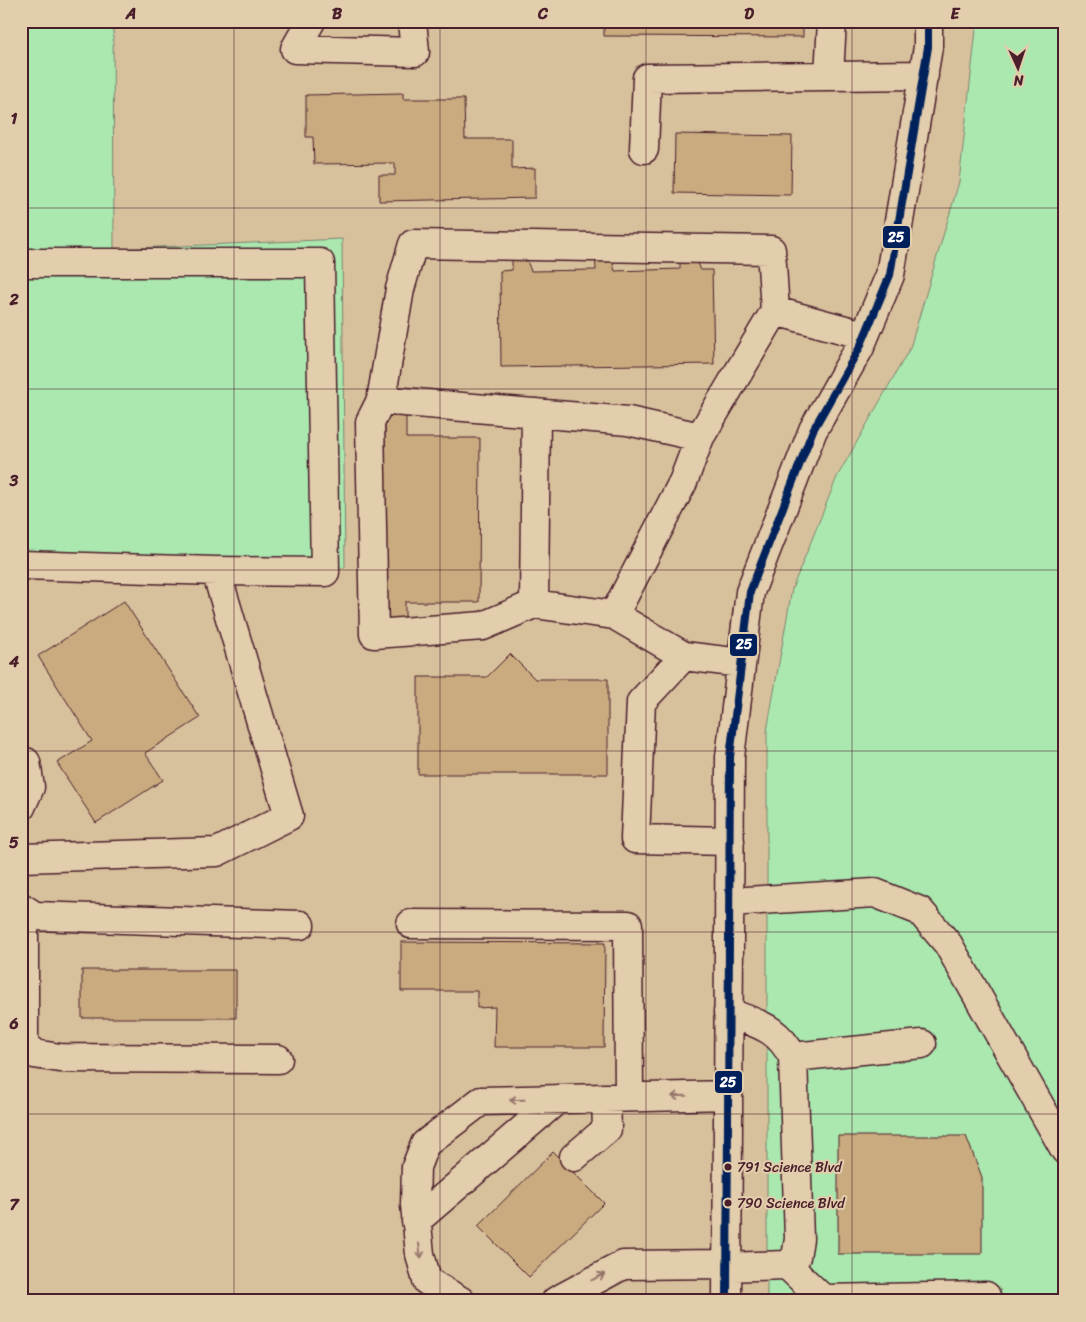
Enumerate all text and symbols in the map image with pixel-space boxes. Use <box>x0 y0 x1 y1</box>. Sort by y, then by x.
text: A <box>125 0 136 28</box>
text: B <box>332 0 343 28</box>
text: C <box>537 0 549 28</box>
text: D <box>744 0 754 28</box>
text: E <box>951 0 961 28</box>
north arrow <box>994 42 1044 92</box>
text: N <box>1013 68 1025 93</box>
text: 1 <box>11 104 18 133</box>
line badge: 25 <box>882 225 911 249</box>
text: 25 <box>887 225 905 250</box>
text: 2 <box>8 285 19 314</box>
text: 3 <box>9 466 19 495</box>
text: 25 <box>735 632 753 657</box>
line badge: 25 <box>729 633 758 657</box>
text: 4 <box>8 647 19 676</box>
text: 5 <box>9 828 19 857</box>
text: 6 <box>8 1009 19 1038</box>
line badge: 25 <box>714 1070 743 1094</box>
text: 25 <box>719 1070 737 1095</box>
one-way arrow <box>671 1091 688 1101</box>
one-way arrow <box>509 1095 525 1105</box>
place label: 791 Science Blvd <box>737 1155 843 1180</box>
marker: 791 Science Blvd <box>723 1162 733 1172</box>
text: 7 <box>9 1190 20 1219</box>
place label: 790 Science Blvd <box>737 1191 846 1216</box>
marker: 790 Science Blvd <box>723 1198 733 1208</box>
one-way arrow <box>415 1242 425 1258</box>
one-way arrow <box>590 1272 605 1281</box>

